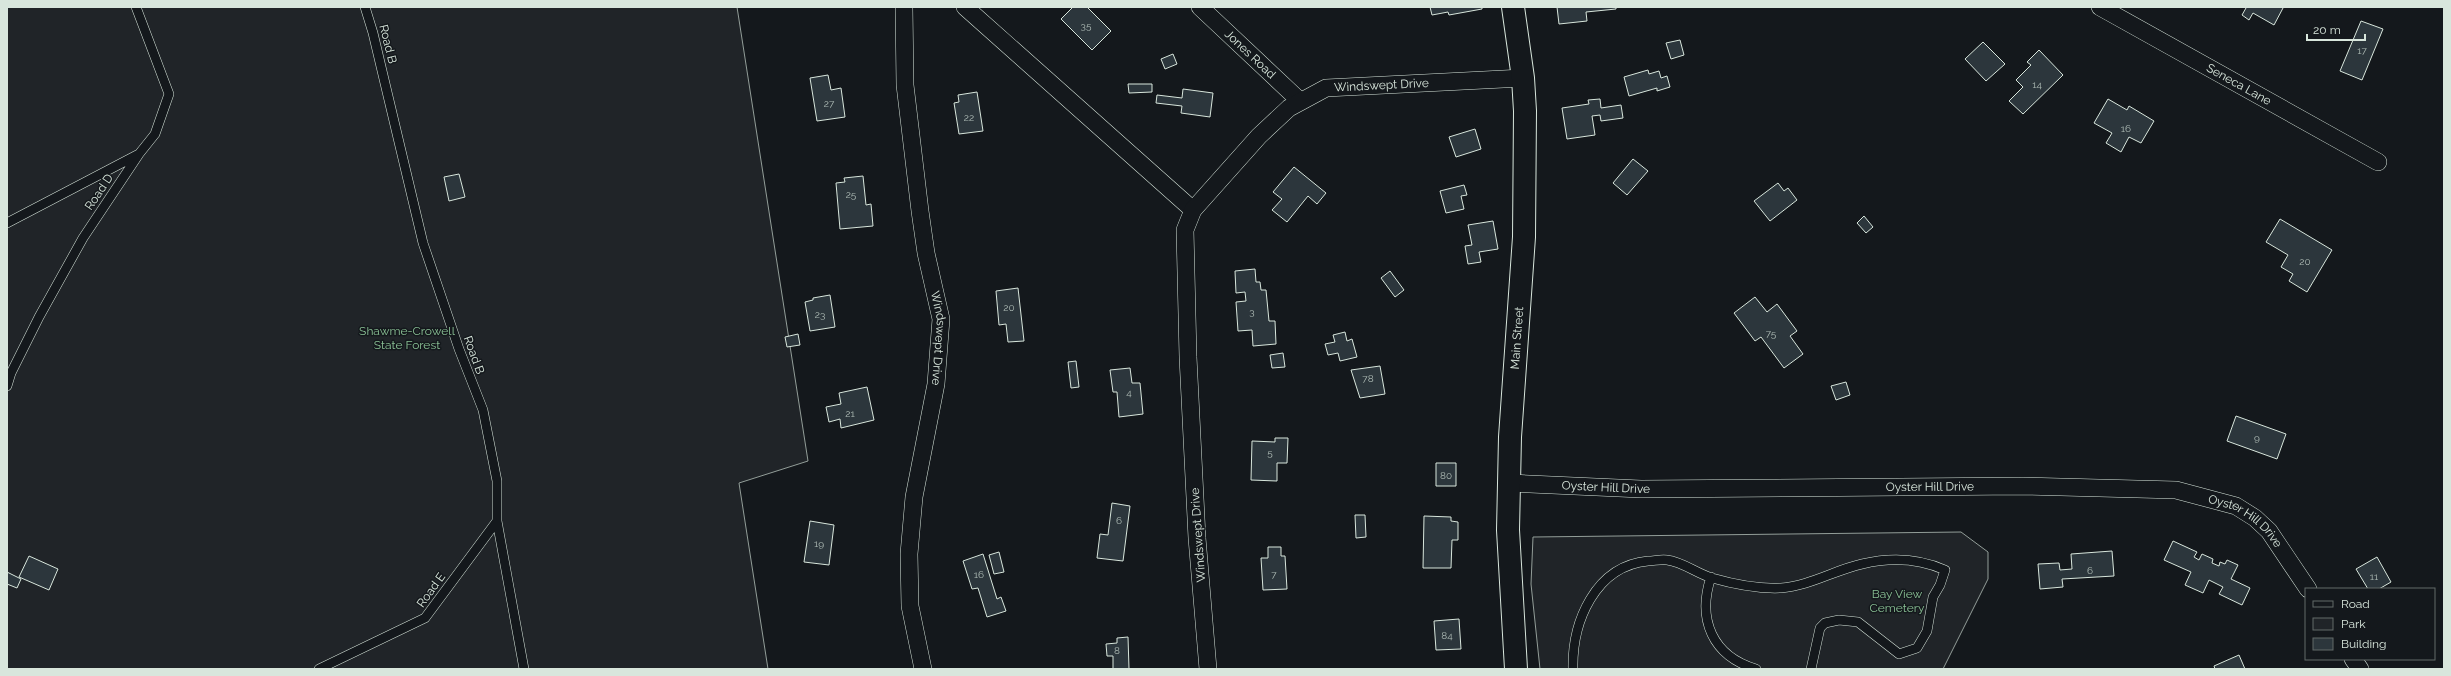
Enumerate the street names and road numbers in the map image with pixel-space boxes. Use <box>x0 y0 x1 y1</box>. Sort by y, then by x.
street label: Road B <box>376 23 400 65</box>
street label: Jones Road <box>1222 27 1279 81</box>
street label: Seneca Lane <box>2204 61 2274 108</box>
street label: Windswept Drive <box>1334 76 1429 95</box>
street label: Road D <box>82 171 116 213</box>
street label: Windswept Drive <box>928 290 948 386</box>
street label: Main Street <box>1508 306 1526 370</box>
street label: Road B <box>461 334 487 376</box>
street label: Oyster Hill Drive <box>1561 478 1650 496</box>
street label: Oyster Hill Drive <box>1886 479 1974 494</box>
street label: Windswept Drive <box>1188 487 1208 583</box>
street label: Oyster Hill Drive <box>2207 492 2285 550</box>
street label: Road E <box>414 570 448 610</box>

